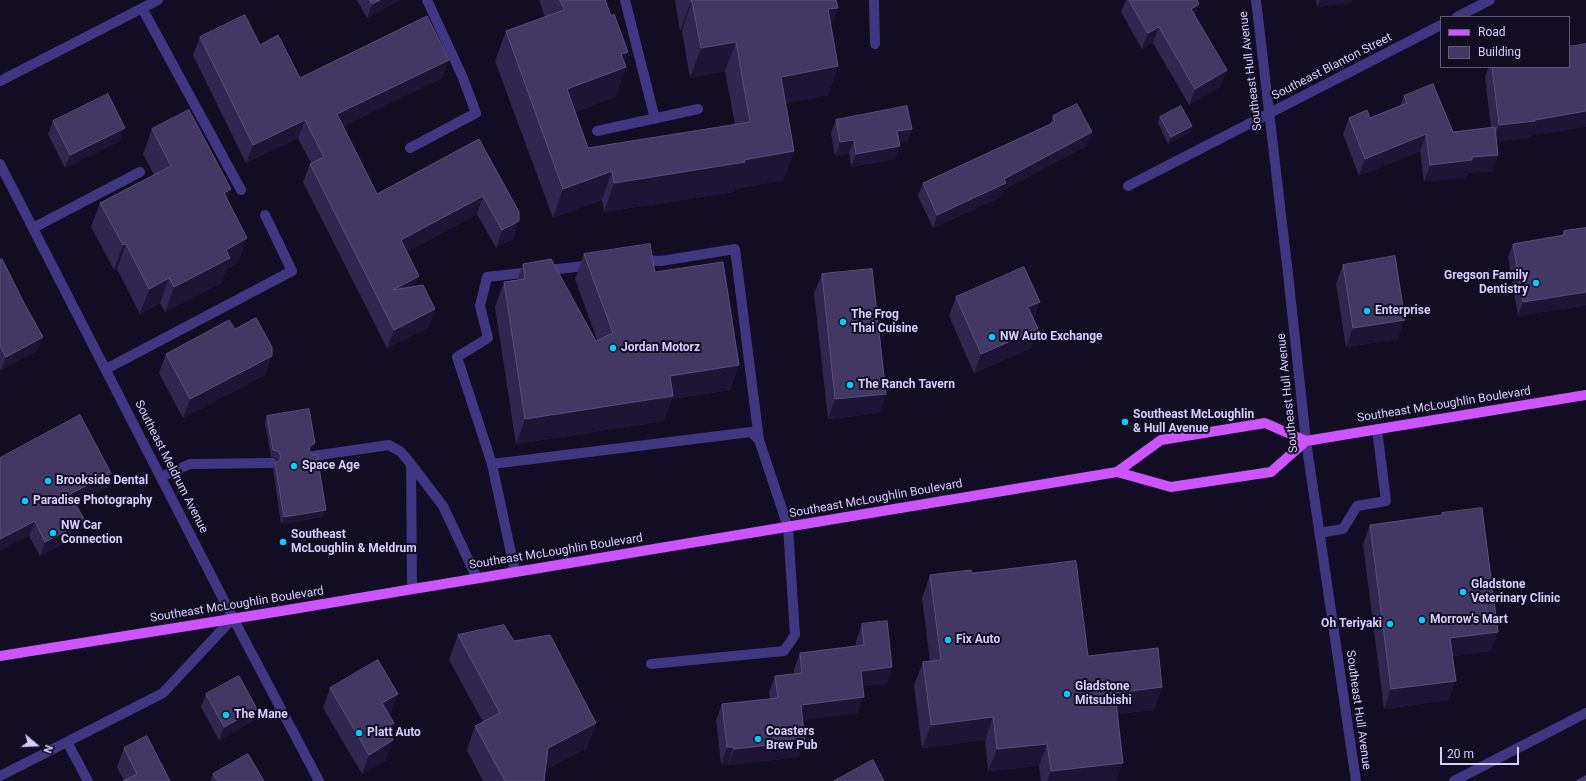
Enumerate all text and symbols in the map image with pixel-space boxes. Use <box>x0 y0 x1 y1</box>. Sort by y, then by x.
street label: Southeast Hull Avenue <box>1237 10 1265 132</box>
legend <box>1440 16 1570 68</box>
text: Road <box>1478 25 1506 39</box>
street label: Southeast Blanton Street <box>1270 30 1394 104</box>
text: Building <box>1478 45 1521 59</box>
place label: Gregson Family Dentistry <box>1444 269 1528 297</box>
marker: Gregson Family Dentistry <box>1531 278 1541 288</box>
place label: Enterprise <box>1375 304 1430 318</box>
marker: Enterprise <box>1362 306 1372 316</box>
place label: The Frog Thai Cuisine <box>851 308 918 336</box>
marker: The Frog Thai Cuisine <box>838 317 848 327</box>
place label: NW Auto Exchange <box>1000 330 1103 344</box>
marker: NW Auto Exchange <box>987 332 997 342</box>
street label: Southeast Hull Avenue <box>1275 332 1301 454</box>
place label: Jordan Motorz <box>621 341 700 355</box>
marker: Jordan Motorz <box>608 343 618 353</box>
place label: The Ranch Tavern <box>858 378 955 392</box>
marker: The Ranch Tavern <box>845 380 855 390</box>
street label: Southeast McLoughlin Boulevard <box>1356 384 1532 426</box>
street label: Southeast Meldrum Avenue <box>131 398 211 536</box>
place label: Southeast McLoughlin & Hull Avenue <box>1133 408 1254 436</box>
marker: Southeast McLoughlin & Hull Avenue <box>1120 417 1130 427</box>
place label: Space Age <box>302 459 360 473</box>
marker: Space Age <box>289 461 299 471</box>
place label: Brookside Dental <box>56 474 148 488</box>
marker: Brookside Dental <box>43 476 53 486</box>
street label: Southeast McLoughlin Boulevard <box>788 477 964 521</box>
place label: Paradise Photography <box>33 494 152 508</box>
marker: Paradise Photography <box>20 496 30 506</box>
place label: NW Car Connection <box>61 519 123 547</box>
marker: NW Car Connection <box>48 528 58 538</box>
place label: Southeast McLoughlin & Meldrum <box>291 528 417 556</box>
street label: Southeast McLoughlin Boulevard <box>468 531 644 573</box>
marker: Southeast McLoughlin & Meldrum <box>278 537 288 547</box>
place label: Gladstone Veterinary Clinic <box>1471 578 1560 606</box>
street label: Southeast McLoughlin Boulevard <box>149 584 325 626</box>
marker: Gladstone Veterinary Clinic <box>1458 587 1468 597</box>
place label: Morrow's Mart <box>1430 613 1508 627</box>
marker: Morrow's Mart <box>1417 615 1427 625</box>
place label: Oh Teriyaki <box>1321 617 1382 631</box>
marker: Oh Teriyaki <box>1385 619 1395 629</box>
place label: Fix Auto <box>956 633 1000 647</box>
marker: Fix Auto <box>943 635 953 645</box>
street label: Southeast Hull Avenue <box>1342 649 1374 771</box>
place label: Gladstone Mitsubishi <box>1075 680 1132 708</box>
marker: Gladstone Mitsubishi <box>1062 689 1072 699</box>
place label: The Mane <box>234 708 288 722</box>
marker: The Mane <box>221 710 231 720</box>
north arrow <box>16 725 56 765</box>
place label: Coasters Brew Pub <box>766 725 817 753</box>
place label: Platt Auto <box>367 726 421 740</box>
marker: Platt Auto <box>354 728 364 738</box>
marker: Coasters Brew Pub <box>753 734 763 744</box>
scale bar <box>1442 739 1521 765</box>
text: N <box>40 743 55 755</box>
text: 20 m <box>1447 747 1474 761</box>

